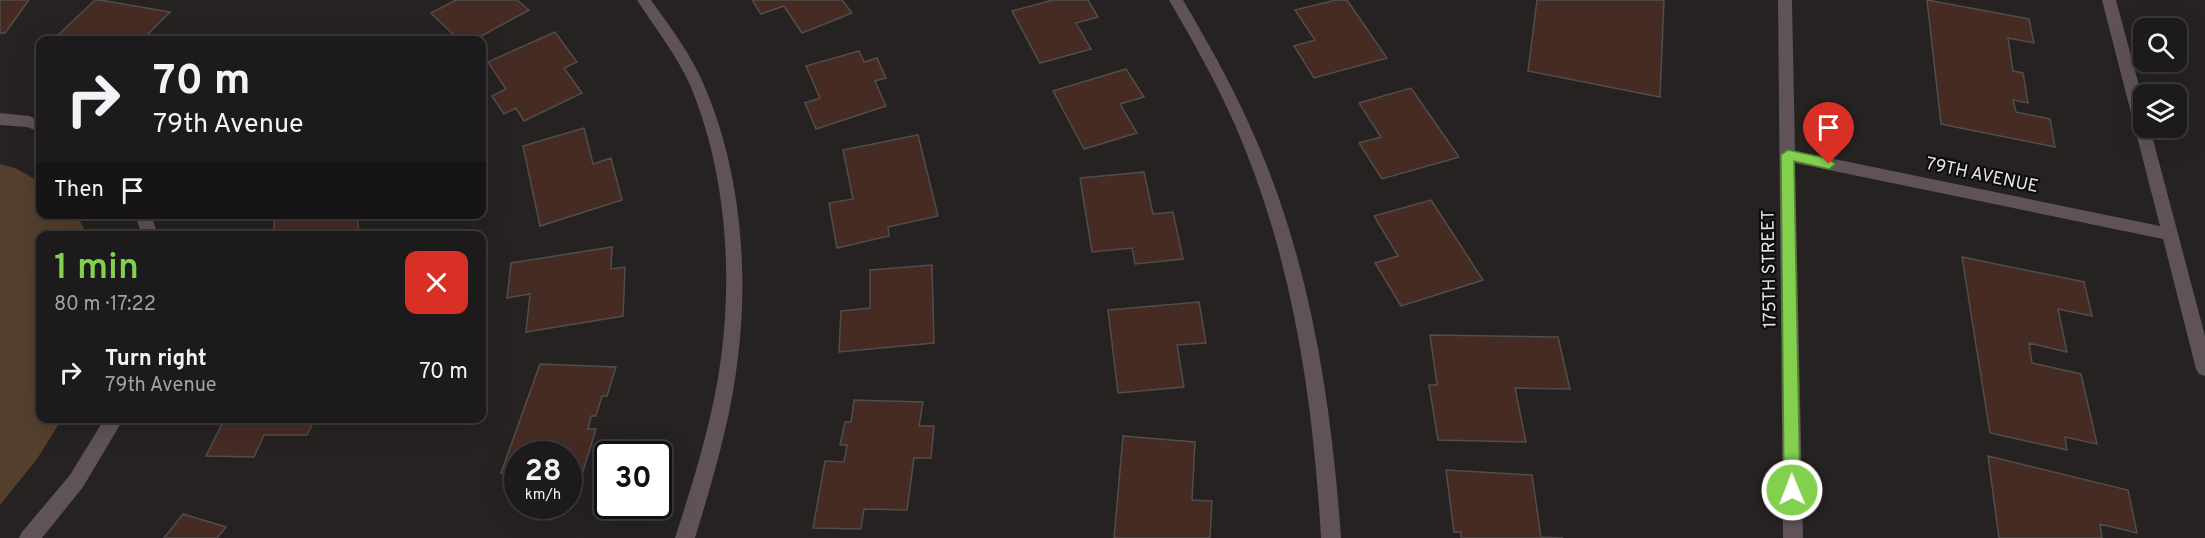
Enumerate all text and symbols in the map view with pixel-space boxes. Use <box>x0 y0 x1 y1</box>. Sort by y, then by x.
map controls <box>2133 18 2187 138</box>
button: search <box>2133 18 2187 72</box>
text: 70 m <box>153 56 251 109</box>
icon: right <box>54 60 132 138</box>
button: layers <box>2133 84 2187 138</box>
pin <box>1803 102 1854 164</box>
text: 79th Avenue <box>153 108 304 142</box>
icon: arrive <box>1812 111 1845 144</box>
street label: 79TH AVENUE <box>1924 153 2040 199</box>
icon: arrive <box>116 174 149 207</box>
text: Then <box>54 177 104 204</box>
street label: 175TH STREET <box>1757 209 1783 329</box>
text: 1 min <box>54 246 139 292</box>
button: close <box>405 251 468 314</box>
text: 80 m · 17:22 <box>54 292 156 318</box>
text: Turn right <box>105 346 207 373</box>
icon: right <box>54 356 87 389</box>
text: 70 m <box>419 359 468 386</box>
text: 79th Avenue <box>105 373 217 399</box>
speed limit sign: 30 <box>594 441 672 519</box>
text: 28 <box>524 454 562 491</box>
position arrow <box>1760 458 1824 522</box>
text: km/h <box>525 486 561 505</box>

